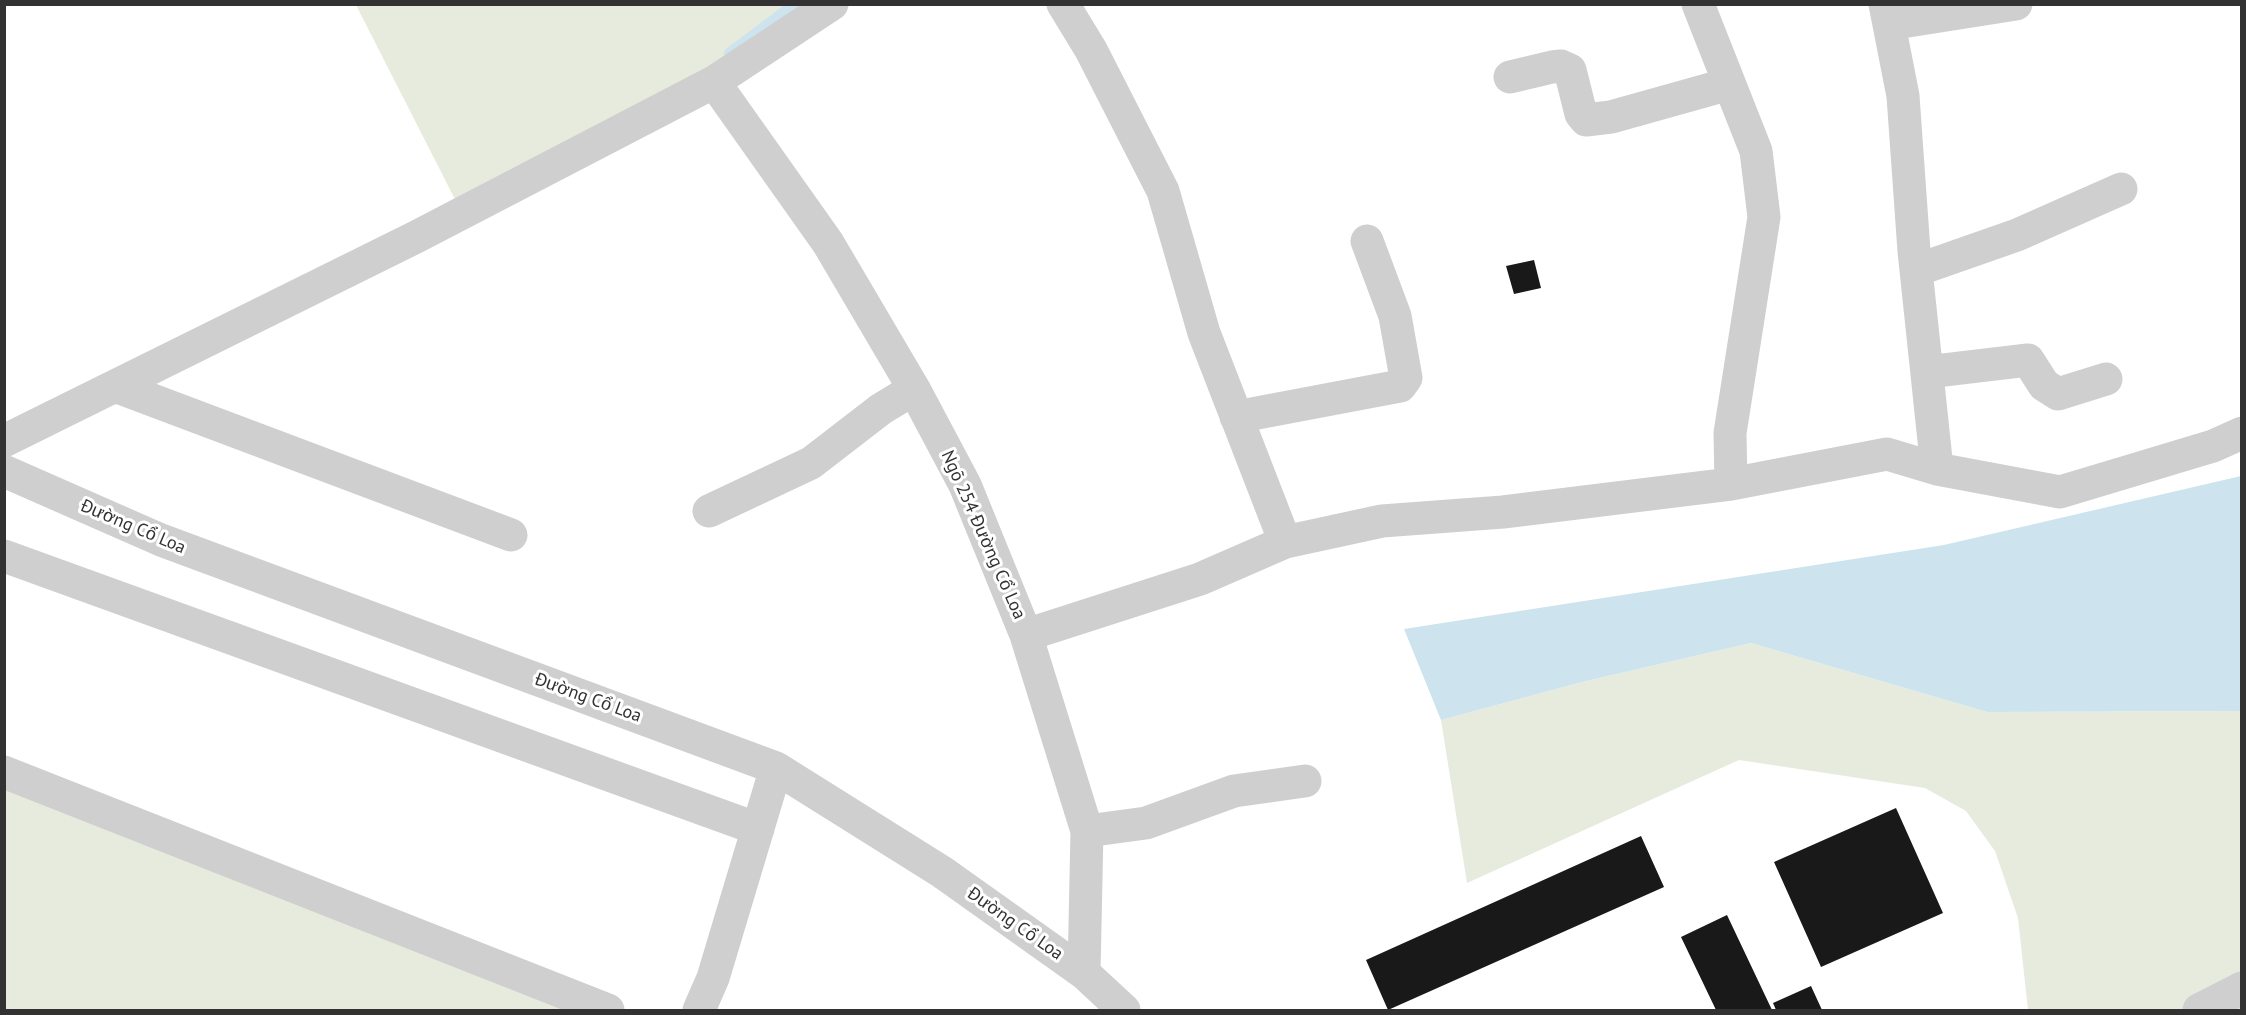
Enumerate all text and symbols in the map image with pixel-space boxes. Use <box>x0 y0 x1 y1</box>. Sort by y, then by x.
street label: Ngõ 254 Đường Cổ Loa <box>936 447 1030 623</box>
street label: Đường Cổ Loa <box>77 495 189 559</box>
street label: Đường Cổ Loa <box>532 669 644 727</box>
street label: Đường Cổ Loa <box>963 883 1067 965</box>

